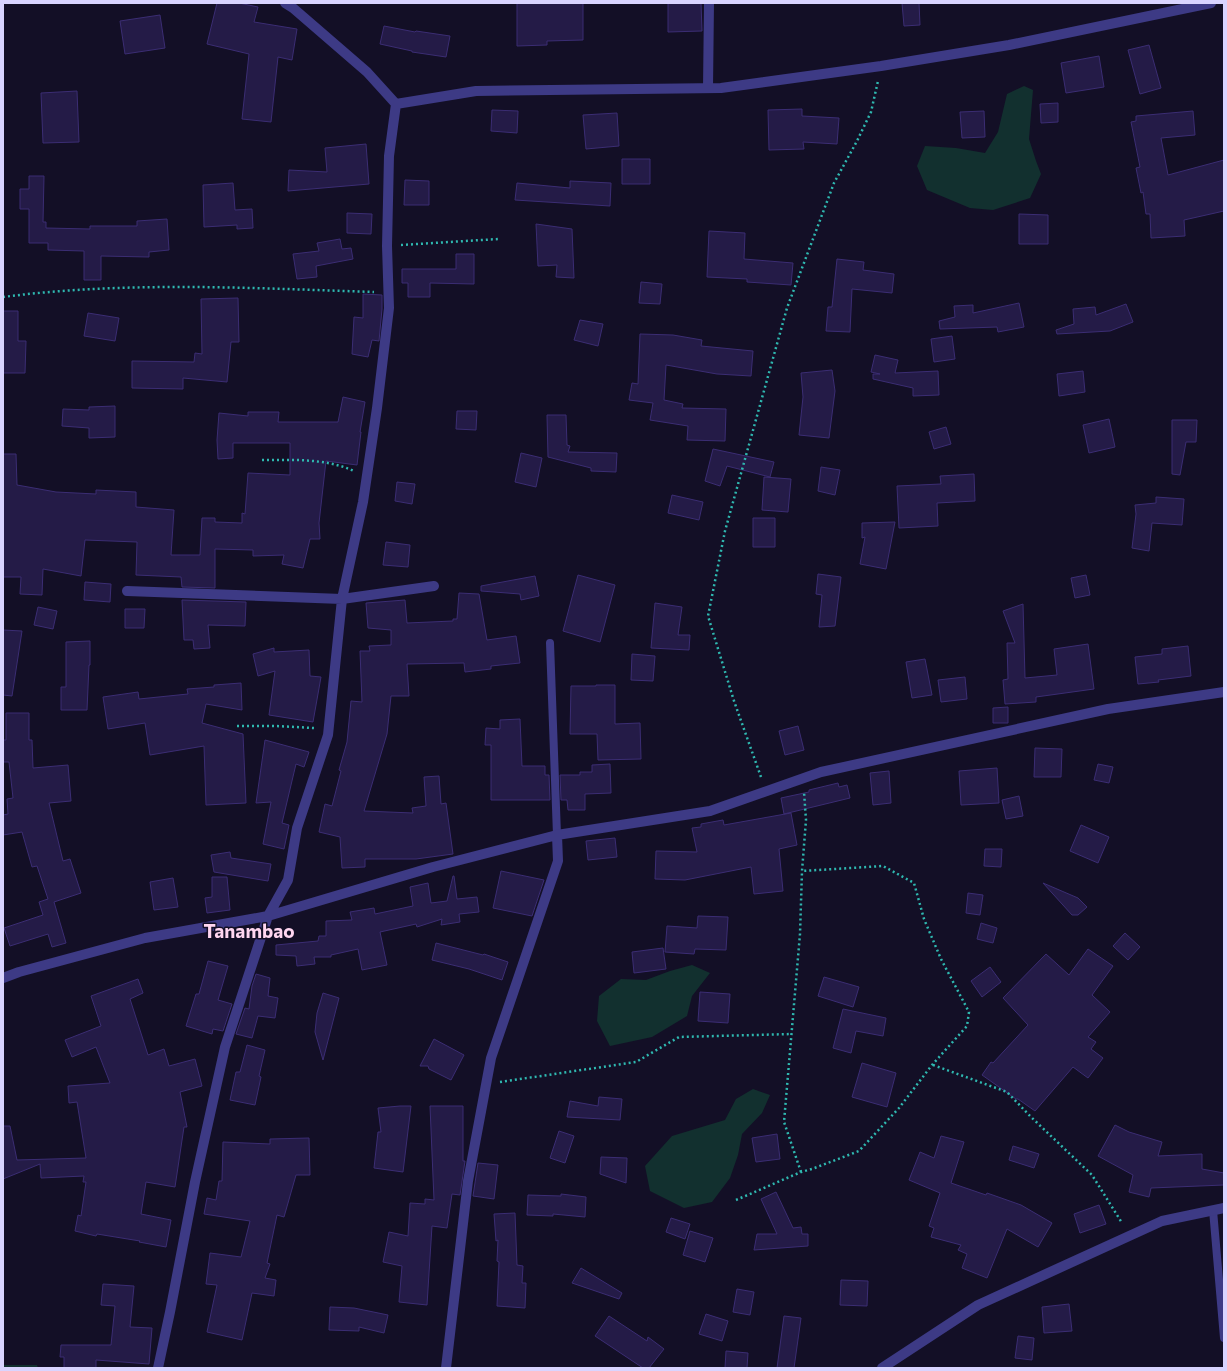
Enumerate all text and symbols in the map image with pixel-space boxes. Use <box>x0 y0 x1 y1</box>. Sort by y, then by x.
district label: Tanambao <box>203 919 295 942</box>

